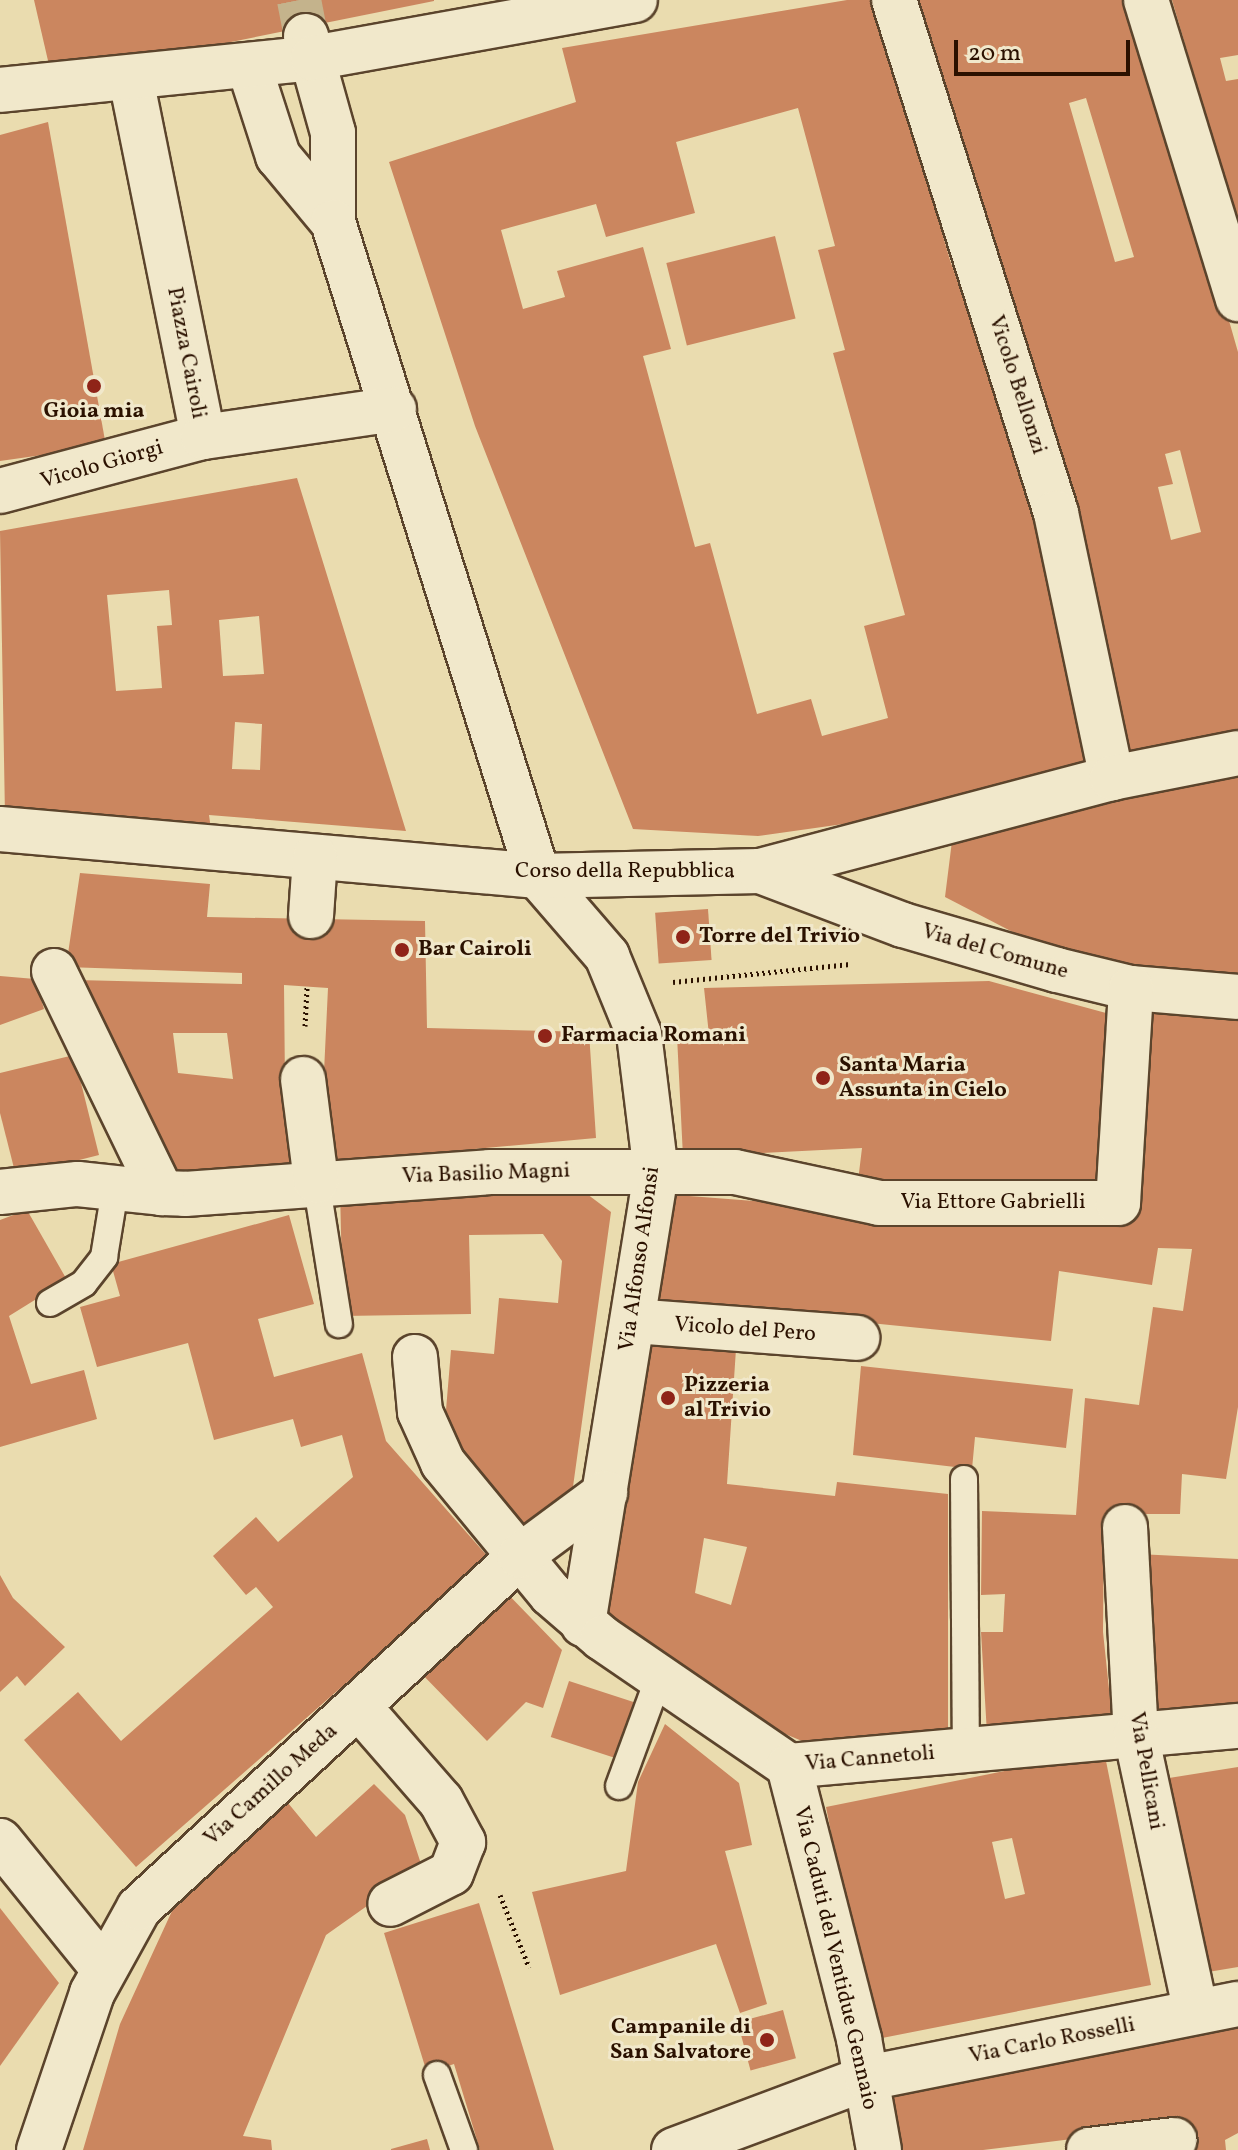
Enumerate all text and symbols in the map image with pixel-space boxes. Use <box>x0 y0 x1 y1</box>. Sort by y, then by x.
scale bar <box>958 24 1134 74</box>
text: 20 m <box>968 37 1021 71</box>
street label: Piazza Cairoli <box>160 285 212 421</box>
street label: Vicolo Bellonzi <box>982 312 1052 458</box>
marker: Gioia mia <box>85 377 103 395</box>
place label: Gioia mia <box>44 399 144 425</box>
street label: Vicolo Giorgi <box>38 435 166 495</box>
street label: Corso della Repubblica <box>515 859 735 885</box>
street label: Via del Comune <box>919 918 1071 986</box>
place label: Torre del Trivio <box>699 924 860 950</box>
marker: Torre del Trivio <box>674 928 692 946</box>
place label: Bar Cairoli <box>418 937 532 963</box>
marker: Bar Cairoli <box>393 941 411 959</box>
place label: Farmacia Romani <box>561 1023 746 1049</box>
marker: Farmacia Romani <box>536 1027 554 1045</box>
place label: Santa Maria Assunta in Cielo <box>839 1052 1007 1104</box>
marker: Santa Maria Assunta in Cielo <box>814 1069 832 1087</box>
street label: Via Basilio Magni <box>401 1158 571 1190</box>
street label: Via Alfonso Alfonsi <box>614 1165 666 1353</box>
street label: Via Ettore Gabrielli <box>900 1190 1086 1216</box>
street label: Vicolo del Pero <box>673 1312 817 1348</box>
place label: Pizzeria al Trivio <box>684 1372 771 1424</box>
marker: Pizzeria al Trivio <box>659 1389 677 1407</box>
street label: Via Pellicani <box>1123 1710 1169 1832</box>
street label: Via Camillo Meda <box>199 1718 343 1852</box>
street label: Via Cannetoli <box>804 1740 936 1778</box>
street label: Via Caduti del Ventidue Gennaio <box>787 1803 883 2113</box>
street label: Via Carlo Rosselli <box>967 2012 1137 2070</box>
place label: Campanile di San Salvatore <box>610 2014 751 2066</box>
marker: Campanile di San Salvatore <box>758 2031 776 2049</box>

